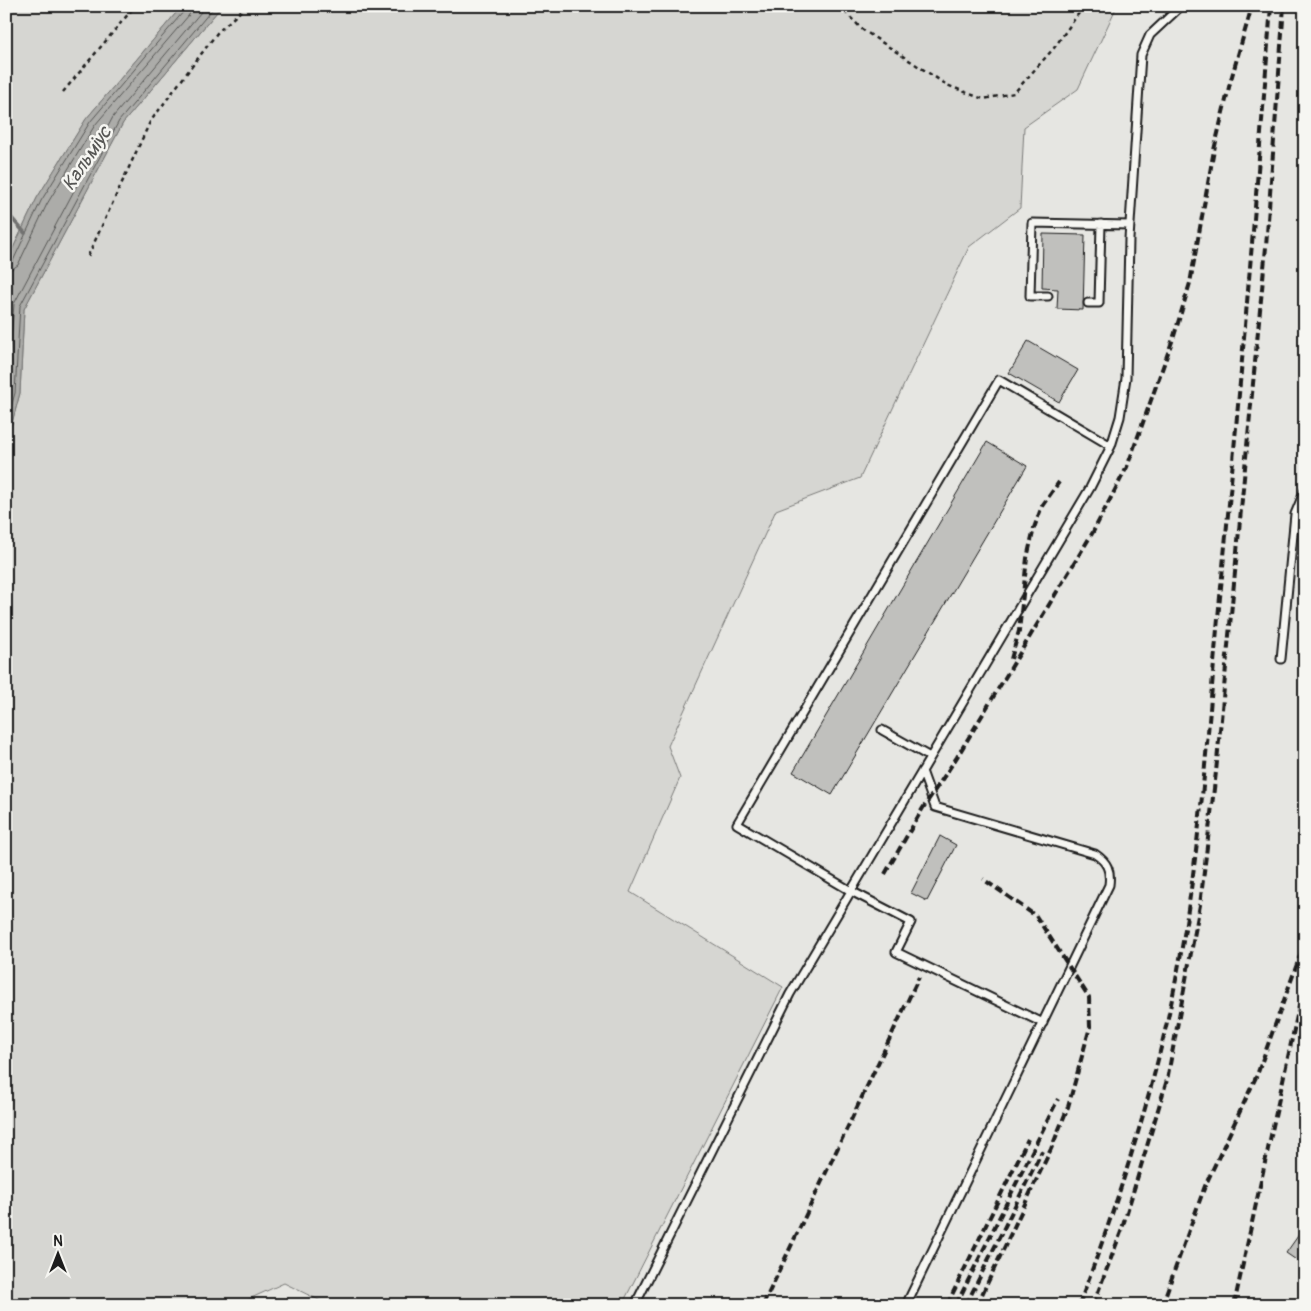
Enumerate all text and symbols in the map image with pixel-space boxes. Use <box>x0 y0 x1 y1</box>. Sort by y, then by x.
water label: Кальміус <box>57 121 118 195</box>
north arrow <box>32 1228 82 1278</box>
text: N <box>53 1233 63 1250</box>

